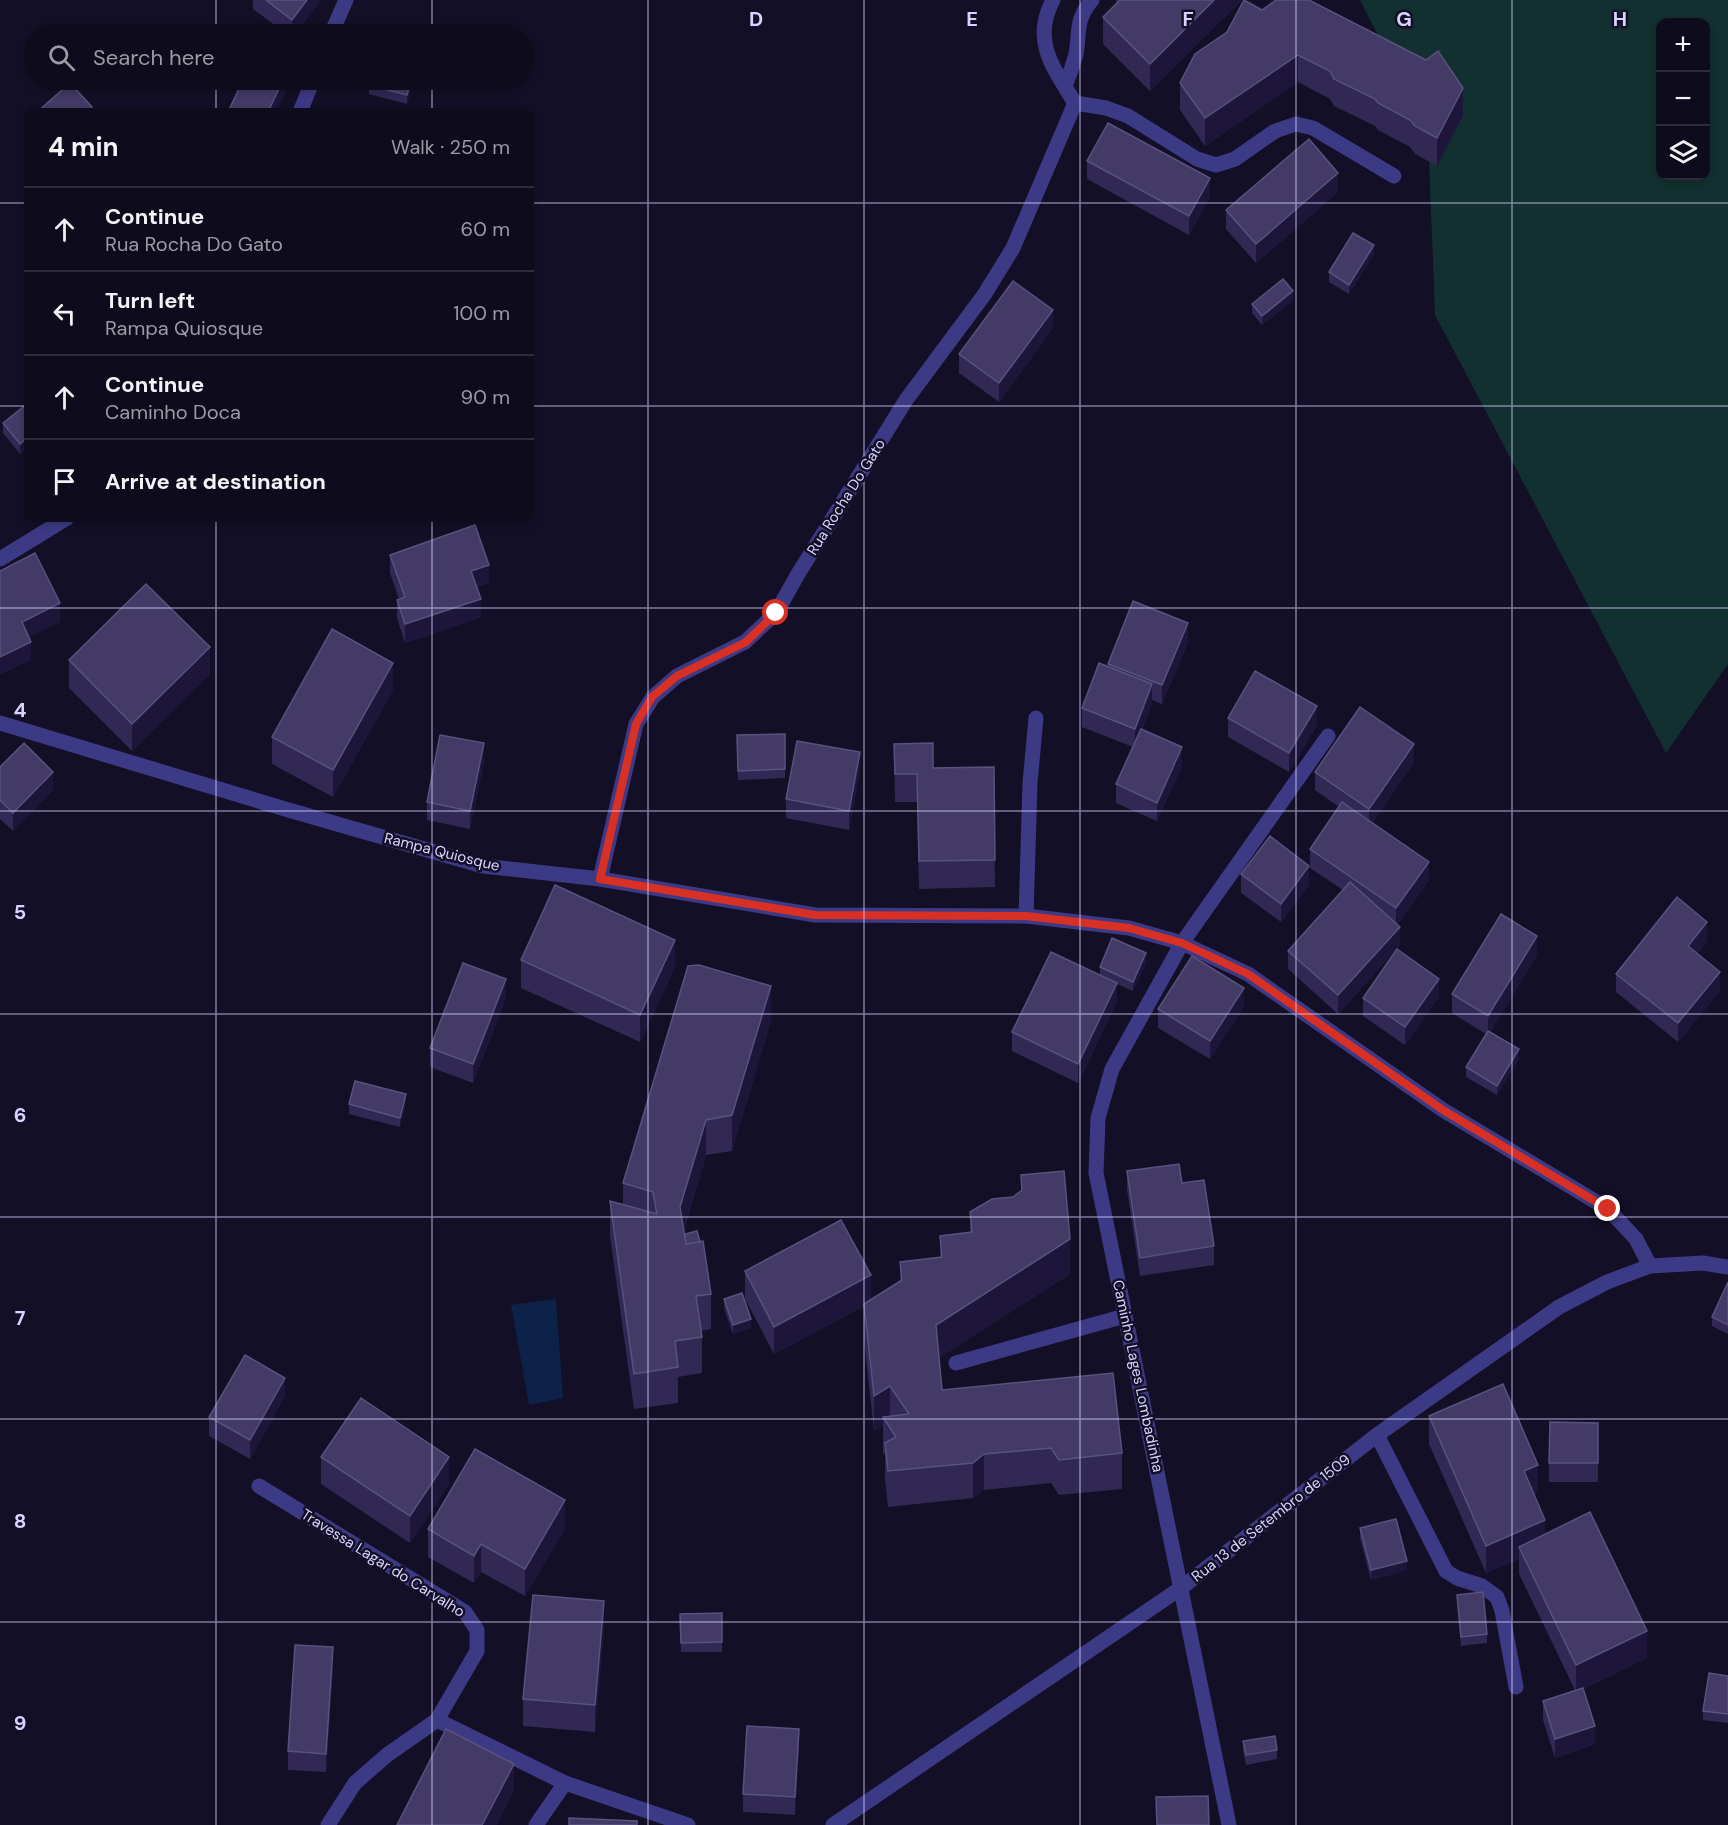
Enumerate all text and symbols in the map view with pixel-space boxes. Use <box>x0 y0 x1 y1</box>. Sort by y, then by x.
text: D <box>749 6 763 32</box>
text: E <box>966 6 978 32</box>
text: F <box>1182 6 1194 32</box>
text: G <box>1396 6 1412 32</box>
text: H <box>1613 6 1627 32</box>
map controls <box>1656 18 1710 180</box>
button: + <box>1656 18 1710 72</box>
search box <box>24 24 534 90</box>
icon: search <box>45 41 78 74</box>
text: Search here <box>93 43 214 72</box>
button: − <box>1656 72 1710 126</box>
button: layers <box>1656 126 1710 180</box>
text: 4 min <box>48 130 119 164</box>
text: Walk · 250 m <box>391 134 510 160</box>
text: Continue <box>105 202 204 231</box>
icon: ahead <box>48 213 81 246</box>
text: 60 m <box>461 216 510 242</box>
text: Rua Rocha Do Gato <box>105 231 283 257</box>
text: Turn left <box>105 286 195 315</box>
icon: left <box>48 297 81 330</box>
text: 100 m <box>453 300 510 326</box>
text: Rampa Quiosque <box>105 315 263 341</box>
text: Continue <box>105 370 204 399</box>
icon: ahead <box>48 381 81 414</box>
text: 90 m <box>461 384 510 410</box>
text: Caminho Doca <box>105 399 241 425</box>
street label: Rua Rocha Do Gato <box>802 435 890 559</box>
icon: arrive <box>48 465 81 498</box>
text: Arrive at destination <box>105 467 326 496</box>
route start <box>762 599 788 625</box>
text: 4 <box>14 697 27 723</box>
street label: Rampa Quiosque <box>382 828 502 876</box>
text: 5 <box>14 899 26 925</box>
text: 6 <box>14 1102 26 1128</box>
route end <box>1594 1195 1620 1221</box>
street label: Caminho Lages Lombadinha <box>1108 1278 1168 1474</box>
text: 7 <box>15 1305 26 1331</box>
street label: Rua 13 de Setembro de 1509 <box>1187 1450 1355 1586</box>
street label: Travessa Lagar do Carvalho <box>297 1504 469 1622</box>
text: 8 <box>14 1508 26 1534</box>
text: 9 <box>14 1710 26 1736</box>

